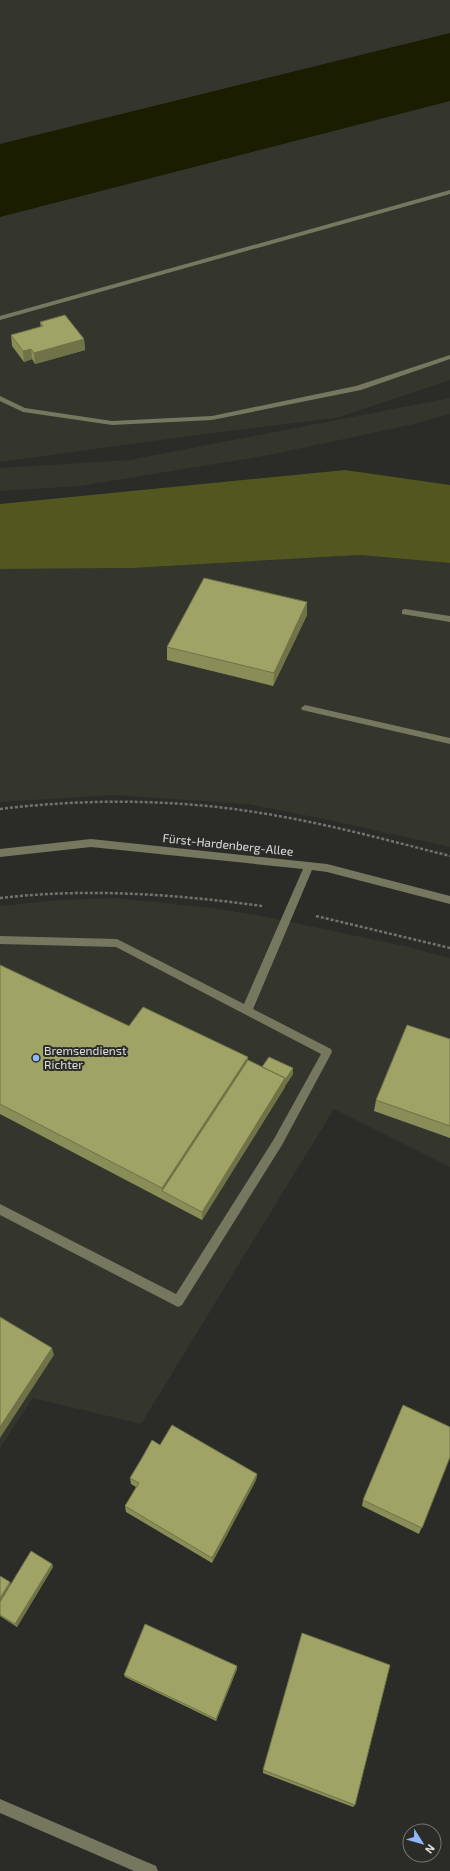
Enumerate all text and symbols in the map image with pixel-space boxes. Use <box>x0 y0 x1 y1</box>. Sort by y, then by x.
street label: Fürst-Hardenberg-Allee <box>162 830 294 858</box>
place label: Bremsendienst Richter <box>44 1043 127 1071</box>
marker: Bremsendienst Richter <box>31 1053 41 1063</box>
north arrow <box>402 1823 442 1863</box>
text: N <box>423 1842 438 1856</box>

